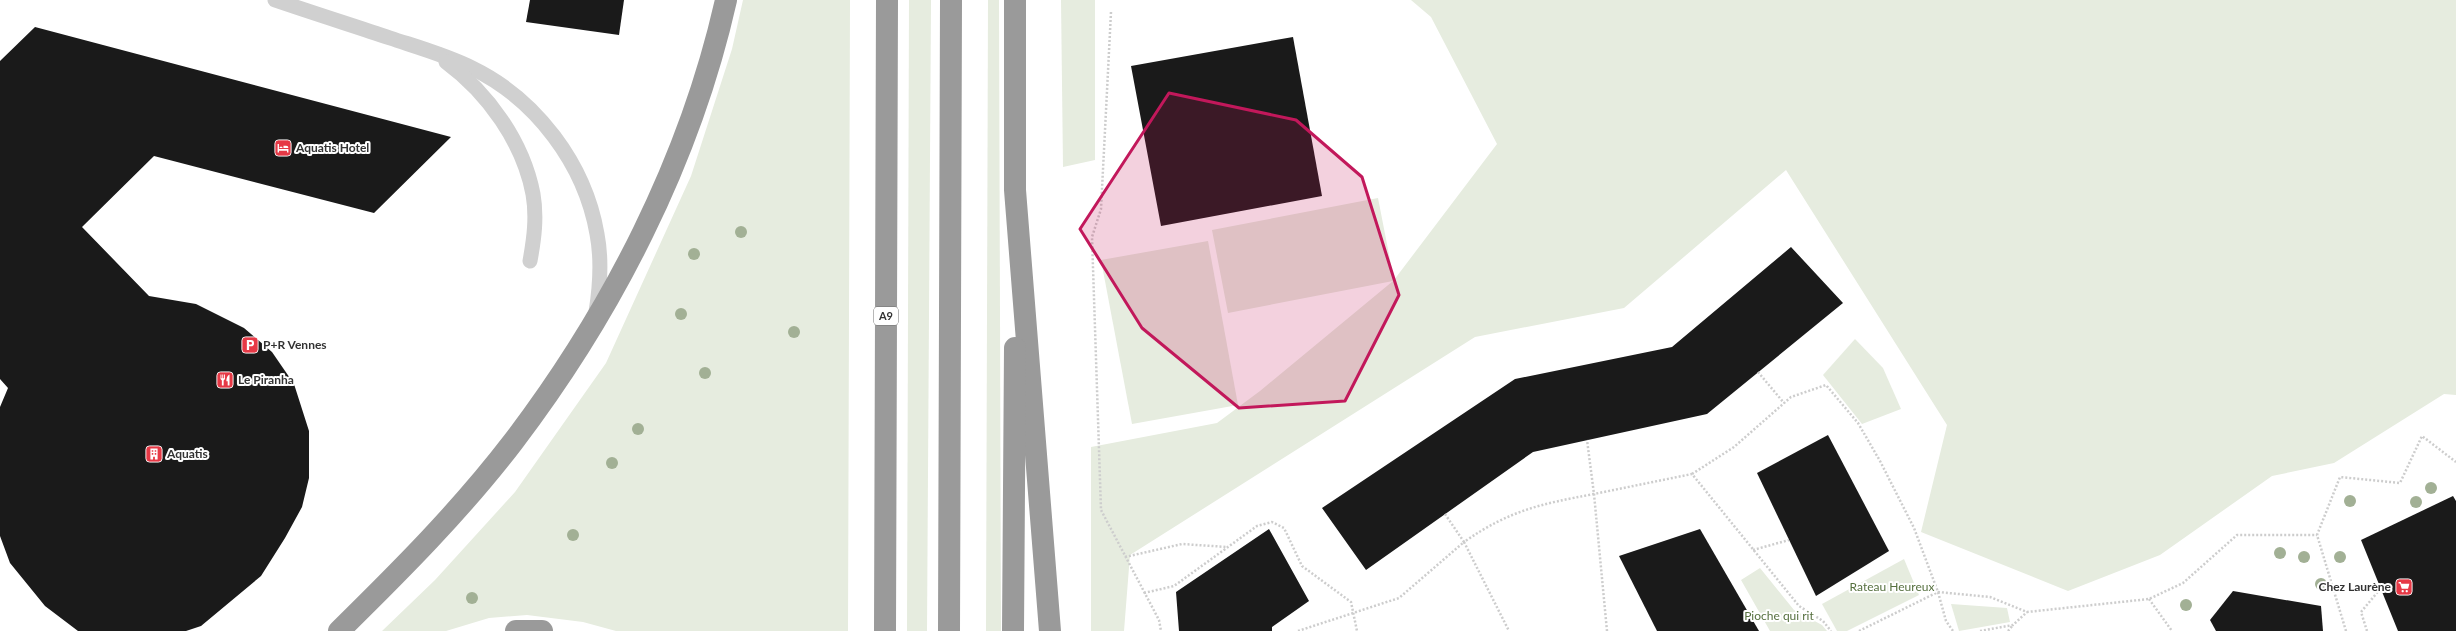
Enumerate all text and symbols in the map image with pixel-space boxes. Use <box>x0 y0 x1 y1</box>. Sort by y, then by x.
hotel icon: Aquatis Hotel <box>273 138 293 158</box>
place label: Aquatis Hotel <box>295 140 369 155</box>
road number: A9 <box>874 307 898 325</box>
parking icon: P+R Vennes <box>240 335 260 355</box>
place label: P+R Vennes <box>263 337 327 352</box>
restaurant icon: Le Piranha <box>215 370 235 390</box>
place label: Le Piranha <box>238 372 294 387</box>
building icon: Aquatis <box>144 444 164 464</box>
place label: Aquatis <box>166 446 208 461</box>
supermarket icon: Chez Laurène <box>2394 577 2414 597</box>
park label: Rateau Heureux <box>1850 579 1934 594</box>
place label: Chez Laurène <box>2318 579 2392 594</box>
park label: Pioche qui rit <box>1744 608 1814 623</box>

